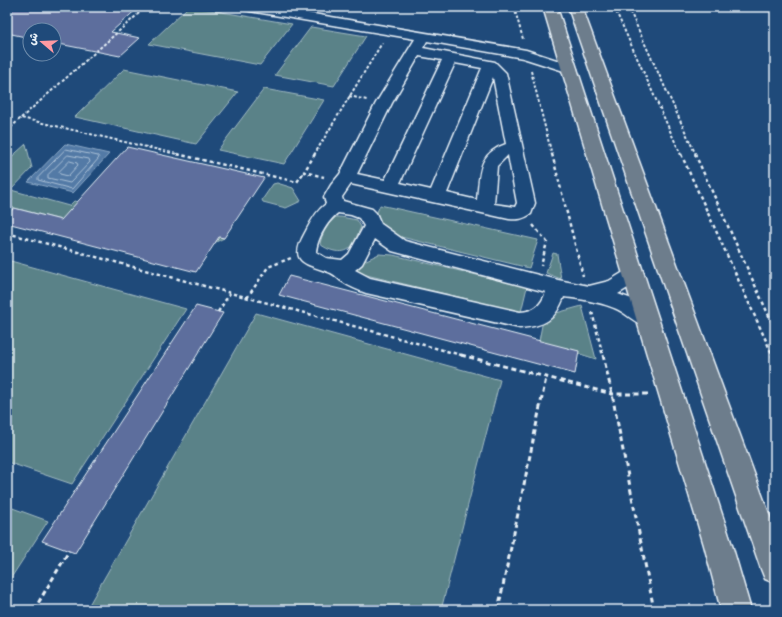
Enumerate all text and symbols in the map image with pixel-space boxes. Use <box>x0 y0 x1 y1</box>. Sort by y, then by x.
north arrow <box>22 22 62 62</box>
text: ش <box>24 31 42 47</box>

